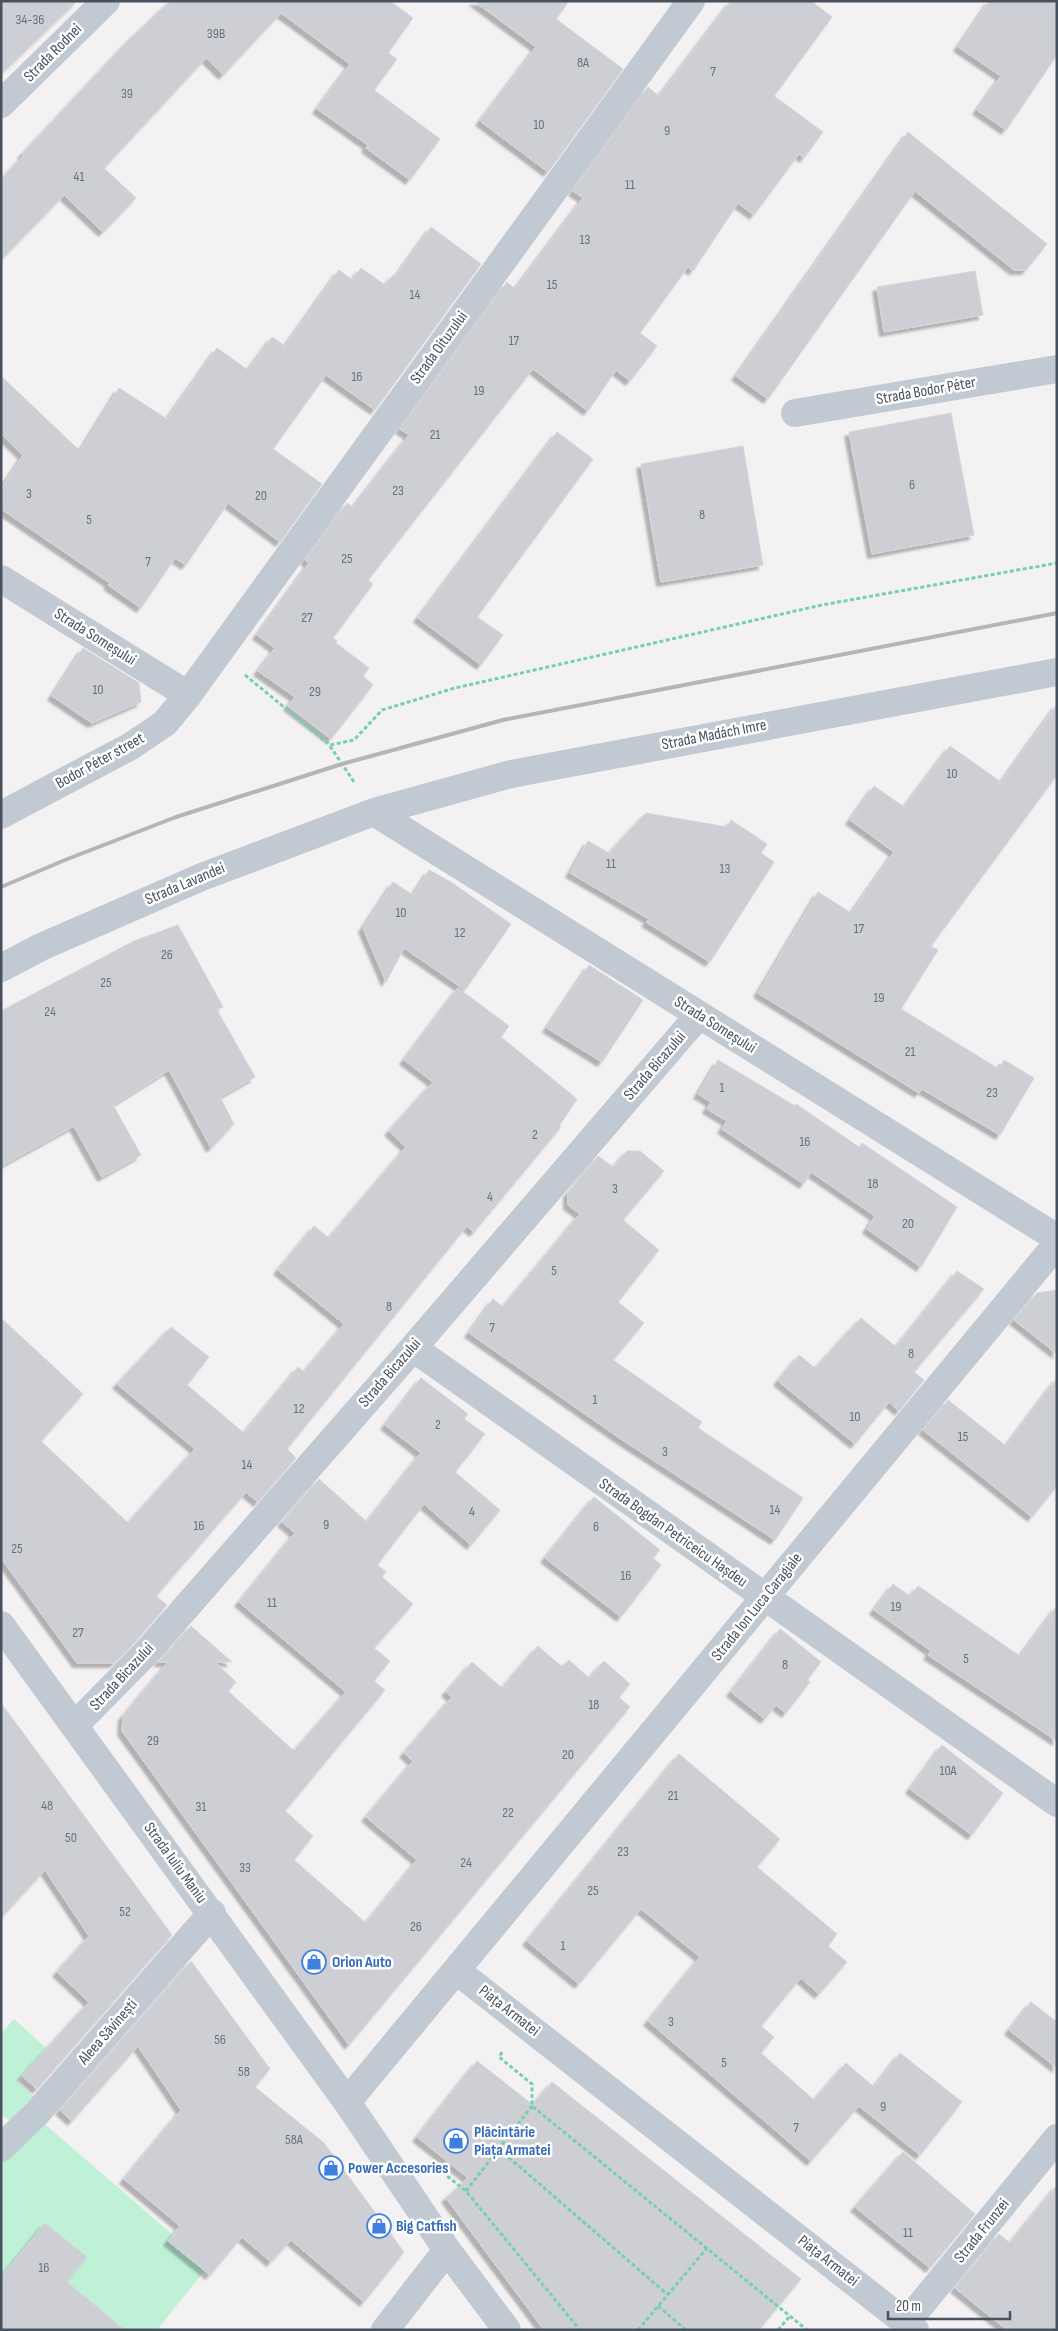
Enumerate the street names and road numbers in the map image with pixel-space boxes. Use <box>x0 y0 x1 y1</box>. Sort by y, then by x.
street label: Strada Rodnei <box>20 20 86 86</box>
street label: Strada Oituzului <box>406 308 472 388</box>
street label: Strada Bodor Péter <box>875 373 978 409</box>
street label: Strada Someșului <box>51 604 139 670</box>
street label: Strada Madách Imre <box>660 716 768 754</box>
street label: Bodor Péter street <box>52 729 148 793</box>
street label: Strada Lavandei <box>142 859 228 909</box>
street label: Strada Someșului <box>671 992 759 1058</box>
street label: Strada Bicazului <box>620 1028 690 1104</box>
street label: Strada Bicazului <box>355 1335 425 1411</box>
street label: Strada Bogdan Petriceicu Hașdeu <box>595 1475 751 1591</box>
street label: Strada Ion Luca Caragiale <box>708 1549 806 1665</box>
street label: Strada Bicazului <box>86 1639 158 1715</box>
street label: Strada Iuliu Maniu <box>139 1819 211 1907</box>
street label: Piața Armatei <box>475 1981 543 2041</box>
street label: Aleea Săvinești <box>74 1995 142 2069</box>
street label: Strada Frunzei <box>950 2195 1014 2267</box>
street label: Piața Armatei <box>794 2231 862 2291</box>

